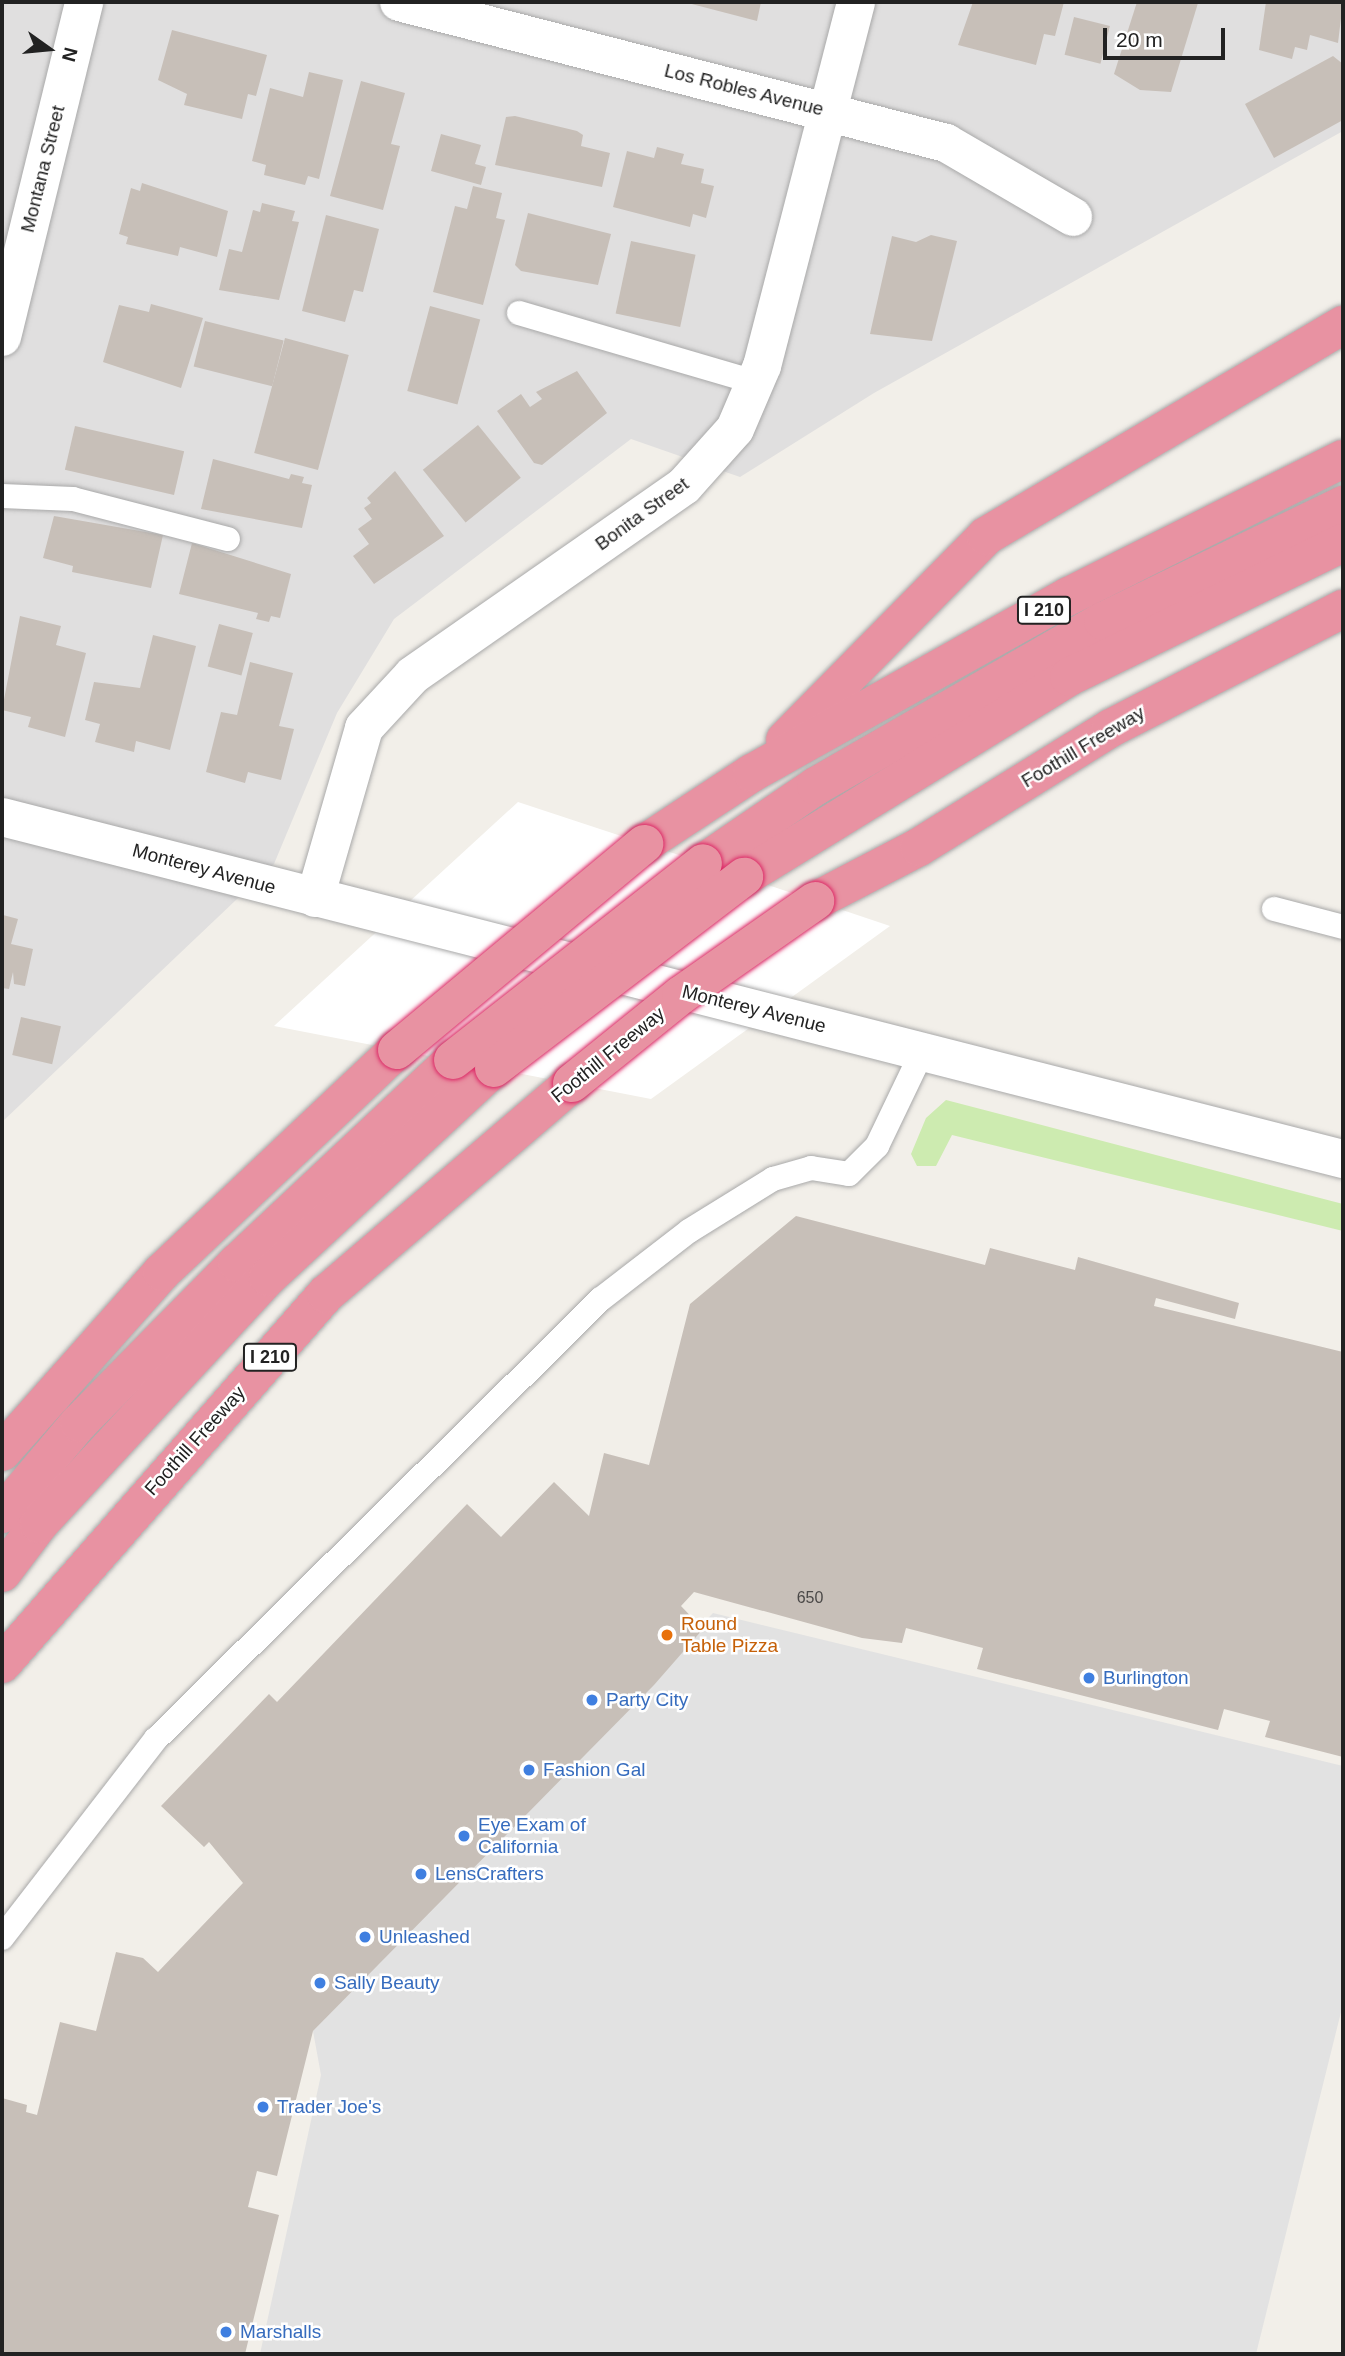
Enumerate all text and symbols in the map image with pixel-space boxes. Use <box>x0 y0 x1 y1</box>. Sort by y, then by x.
north arrow <box>14 14 84 84</box>
scale bar <box>1107 14 1230 58</box>
text: 20 m <box>1116 28 1163 51</box>
text: N <box>58 45 82 64</box>
street label: Los Robles Avenue <box>661 59 827 121</box>
street label: Montana Street <box>16 103 70 235</box>
street label: Bonita Street <box>591 472 693 556</box>
road number: I 210 <box>1016 596 1072 624</box>
street label: Foothill Freeway <box>1017 701 1149 793</box>
street label: Monterey Avenue <box>129 839 279 899</box>
street label: Monterey Avenue <box>679 980 829 1038</box>
street label: Foothill Freeway <box>547 1002 669 1108</box>
road number: I 210 <box>242 1342 298 1372</box>
street label: Foothill Freeway <box>140 1382 250 1500</box>
house number: 650 <box>797 1588 823 1608</box>
place label: Round Table Pizza <box>681 1613 778 1657</box>
marker: Round Table Pizza <box>659 1627 675 1643</box>
place label: Burlington <box>1103 1667 1189 1689</box>
marker: Burlington <box>1081 1670 1097 1686</box>
place label: Party City <box>606 1689 688 1711</box>
marker: Party City <box>584 1692 600 1708</box>
place label: Fashion Gal <box>543 1759 645 1781</box>
marker: Fashion Gal <box>521 1762 537 1778</box>
place label: Eye Exam of California <box>478 1814 586 1858</box>
marker: Eye Exam of California <box>456 1828 472 1844</box>
place label: LensCrafters <box>435 1863 544 1885</box>
marker: LensCrafters <box>413 1866 429 1882</box>
place label: Unleashed <box>379 1926 470 1948</box>
marker: Unleashed <box>357 1929 373 1945</box>
place label: Sally Beauty <box>334 1972 440 1994</box>
marker: Sally Beauty <box>312 1975 328 1991</box>
place label: Trader Joe's <box>277 2096 381 2118</box>
marker: Trader Joe's <box>255 2099 271 2115</box>
place label: Marshalls <box>240 2321 321 2343</box>
marker: Marshalls <box>218 2324 234 2340</box>

